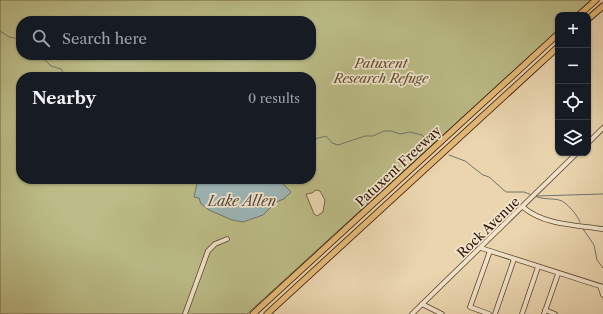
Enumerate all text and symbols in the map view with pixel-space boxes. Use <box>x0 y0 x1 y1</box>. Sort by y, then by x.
map controls <box>555 12 591 156</box>
button: + <box>555 12 591 48</box>
search box <box>16 16 316 60</box>
icon: search <box>30 27 52 49</box>
text: Search here <box>62 29 147 48</box>
button: − <box>555 48 591 84</box>
park label: Patuxent Research Refuge <box>333 55 429 86</box>
button: locate <box>555 84 591 120</box>
text: Nearby <box>32 88 96 108</box>
text: 0 results <box>248 90 300 106</box>
button: layers <box>555 120 591 156</box>
street label: Patuxent Freeway <box>352 122 445 210</box>
water label: Lake Allen <box>207 192 276 210</box>
street label: Rock Avenue <box>453 193 523 261</box>

